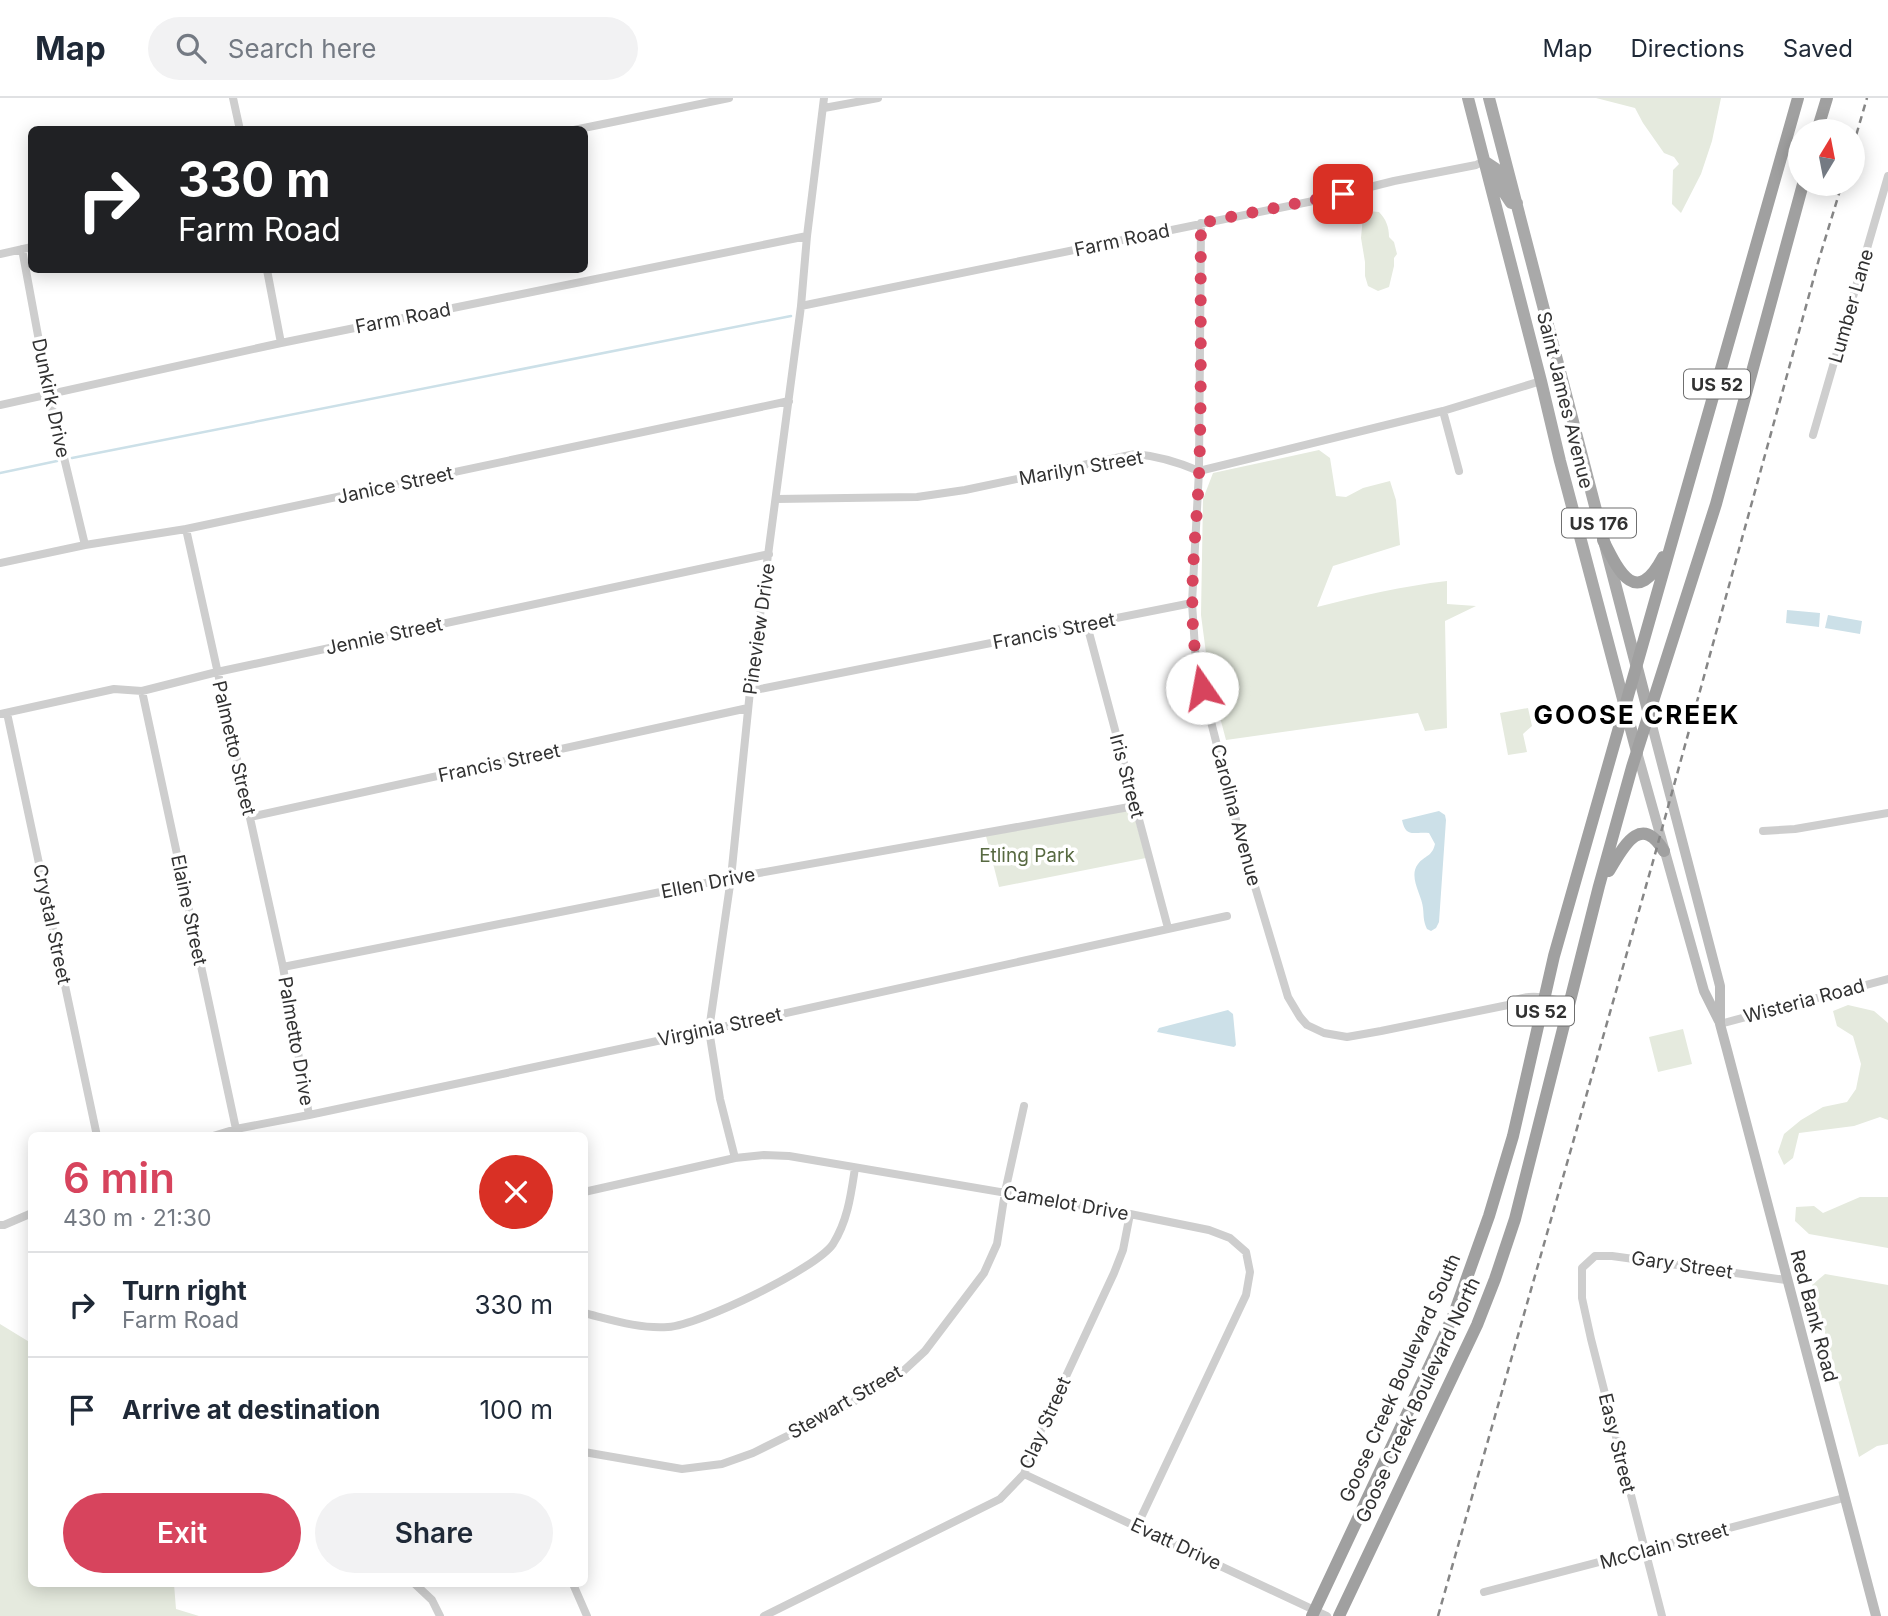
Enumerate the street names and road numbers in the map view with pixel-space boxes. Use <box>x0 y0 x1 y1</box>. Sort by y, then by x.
street label: Farm Road <box>1072 219 1172 261</box>
street label: Lumber Lane <box>1824 246 1878 366</box>
street label: Farm Road <box>353 297 453 339</box>
street label: Saint James Avenue <box>1532 309 1598 491</box>
street label: Dunkirk Drive <box>27 336 75 460</box>
road number: US 52 <box>1684 370 1750 398</box>
street label: Marilyn Street <box>1017 446 1145 490</box>
street label: Janice Street <box>335 461 455 509</box>
road number: US 176 <box>1562 508 1636 538</box>
street label: Pineview Drive <box>738 562 780 696</box>
street label: Francis Street <box>991 608 1117 654</box>
street label: Jennie Street <box>323 612 445 660</box>
street label: Palmetto Street <box>207 679 261 817</box>
street label: Iris Street <box>1105 731 1149 821</box>
street label: Francis Street <box>436 739 562 787</box>
street label: Carolina Avenue <box>1206 742 1266 888</box>
street label: Elaine Street <box>166 853 212 967</box>
street label: Crystal Street <box>28 862 76 986</box>
street label: Ellen Drive <box>659 863 757 903</box>
street label: Wisteria Road <box>1741 974 1867 1028</box>
street label: Palmetto Drive <box>273 975 319 1107</box>
road number: US 52 <box>1508 996 1574 1026</box>
street label: Virginia Street <box>656 1003 784 1051</box>
street label: Camelot Drive <box>1001 1181 1131 1225</box>
street label: Gary Street <box>1630 1247 1734 1283</box>
street label: Red Bank Road <box>1785 1247 1843 1385</box>
street label: Goose Creek Boulevard South <box>1335 1250 1465 1506</box>
street label: Goose Creek Boulevard North <box>1351 1274 1485 1526</box>
street label: Stewart Street <box>784 1360 906 1444</box>
street label: Clay Street <box>1014 1373 1076 1473</box>
street label: Easy Street <box>1594 1391 1640 1495</box>
street label: Evatt Drive <box>1127 1513 1225 1575</box>
street label: McClain Street <box>1597 1518 1731 1574</box>

